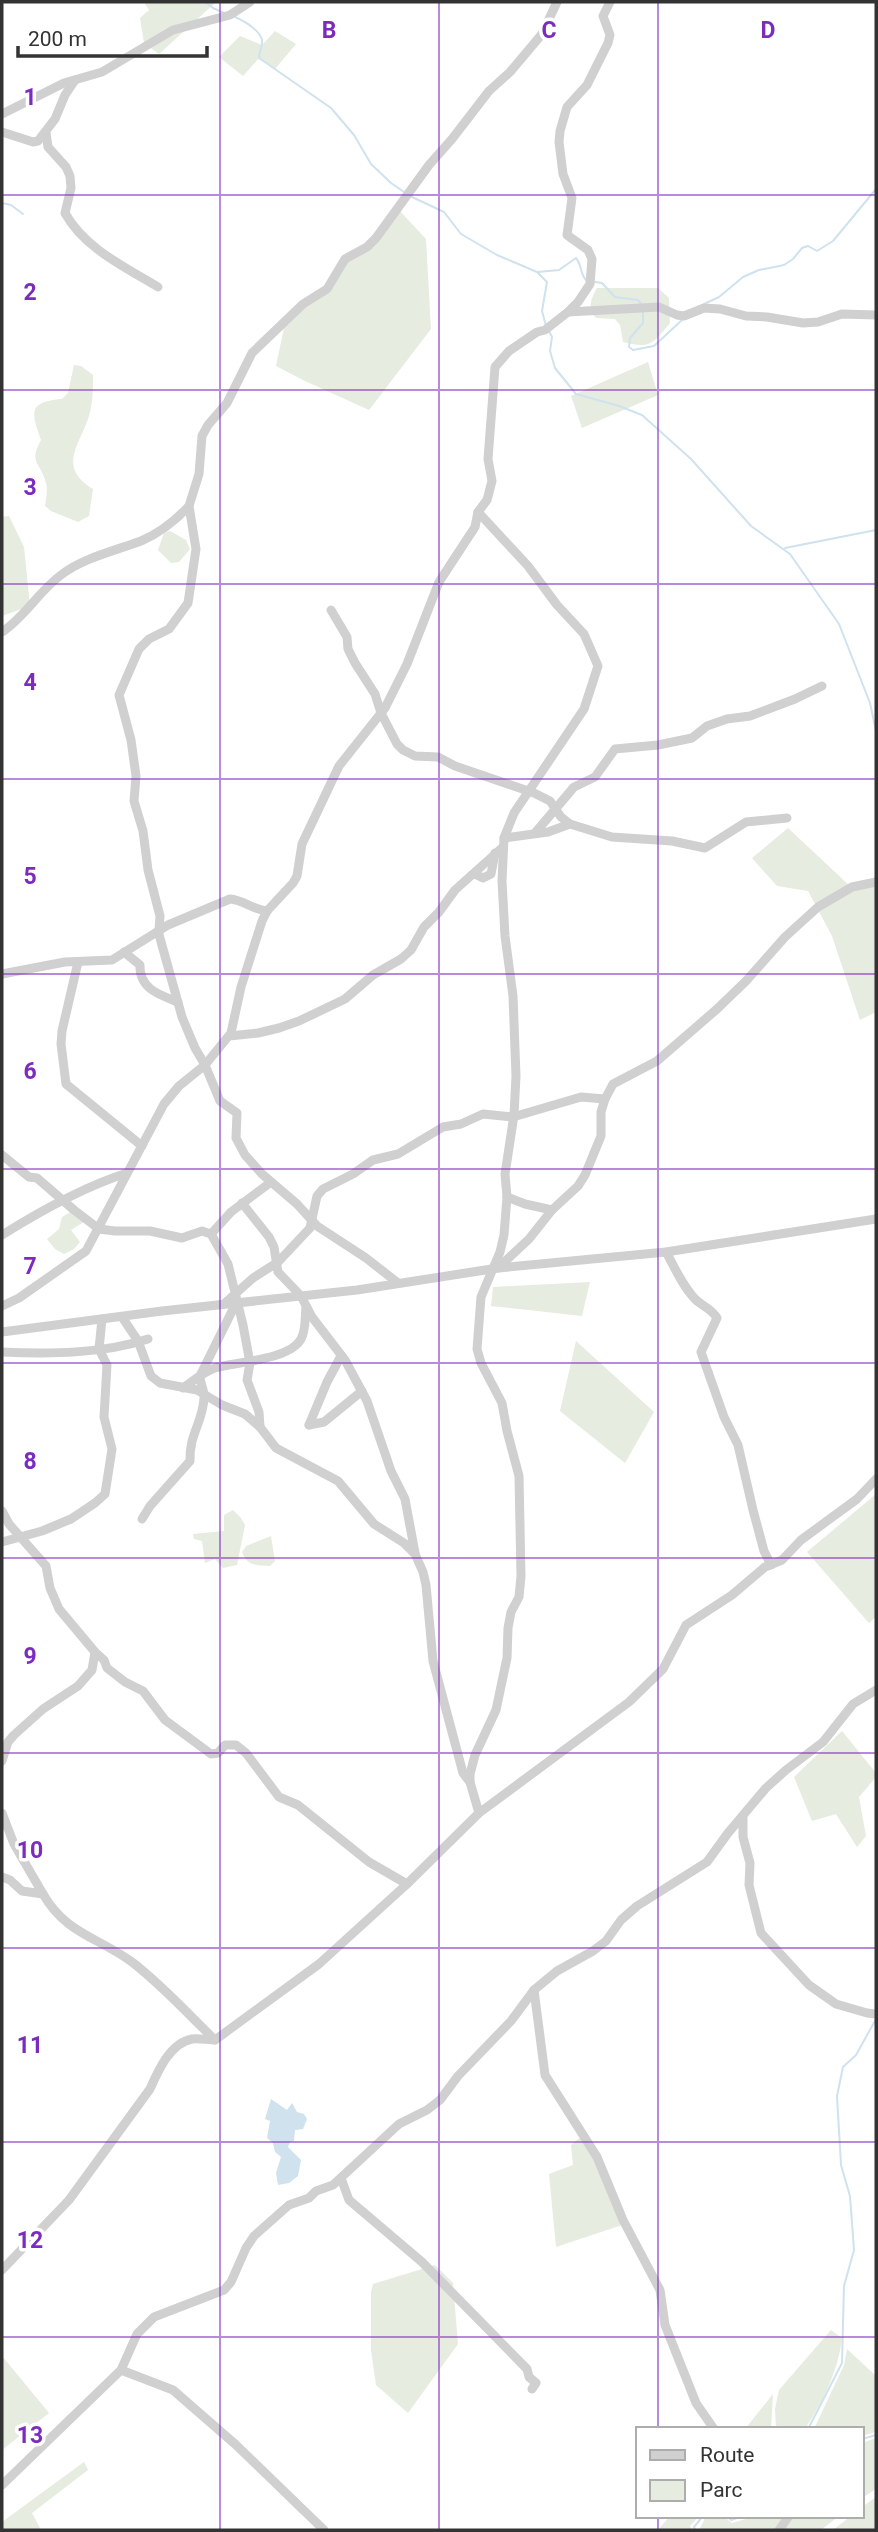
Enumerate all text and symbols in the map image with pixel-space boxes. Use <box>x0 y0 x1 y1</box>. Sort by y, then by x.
scale bar <box>18 14 206 58</box>
text: B <box>322 17 336 44</box>
text: C <box>541 17 557 44</box>
text: D <box>761 17 775 44</box>
text: 200 m <box>28 27 87 51</box>
text: 1 <box>23 84 37 111</box>
text: 2 <box>23 279 37 306</box>
text: 3 <box>23 474 37 501</box>
text: 4 <box>23 669 37 696</box>
text: 5 <box>23 863 37 890</box>
text: 6 <box>23 1058 37 1085</box>
text: 7 <box>23 1253 37 1280</box>
text: 8 <box>23 1448 37 1475</box>
text: 9 <box>23 1643 37 1670</box>
text: 10 <box>17 1837 43 1864</box>
text: 11 <box>17 2032 43 2059</box>
text: 12 <box>17 2227 43 2254</box>
text: 13 <box>17 2422 43 2449</box>
legend <box>636 2427 864 2518</box>
text: Route <box>700 2443 755 2467</box>
text: Parc <box>700 2478 742 2502</box>

